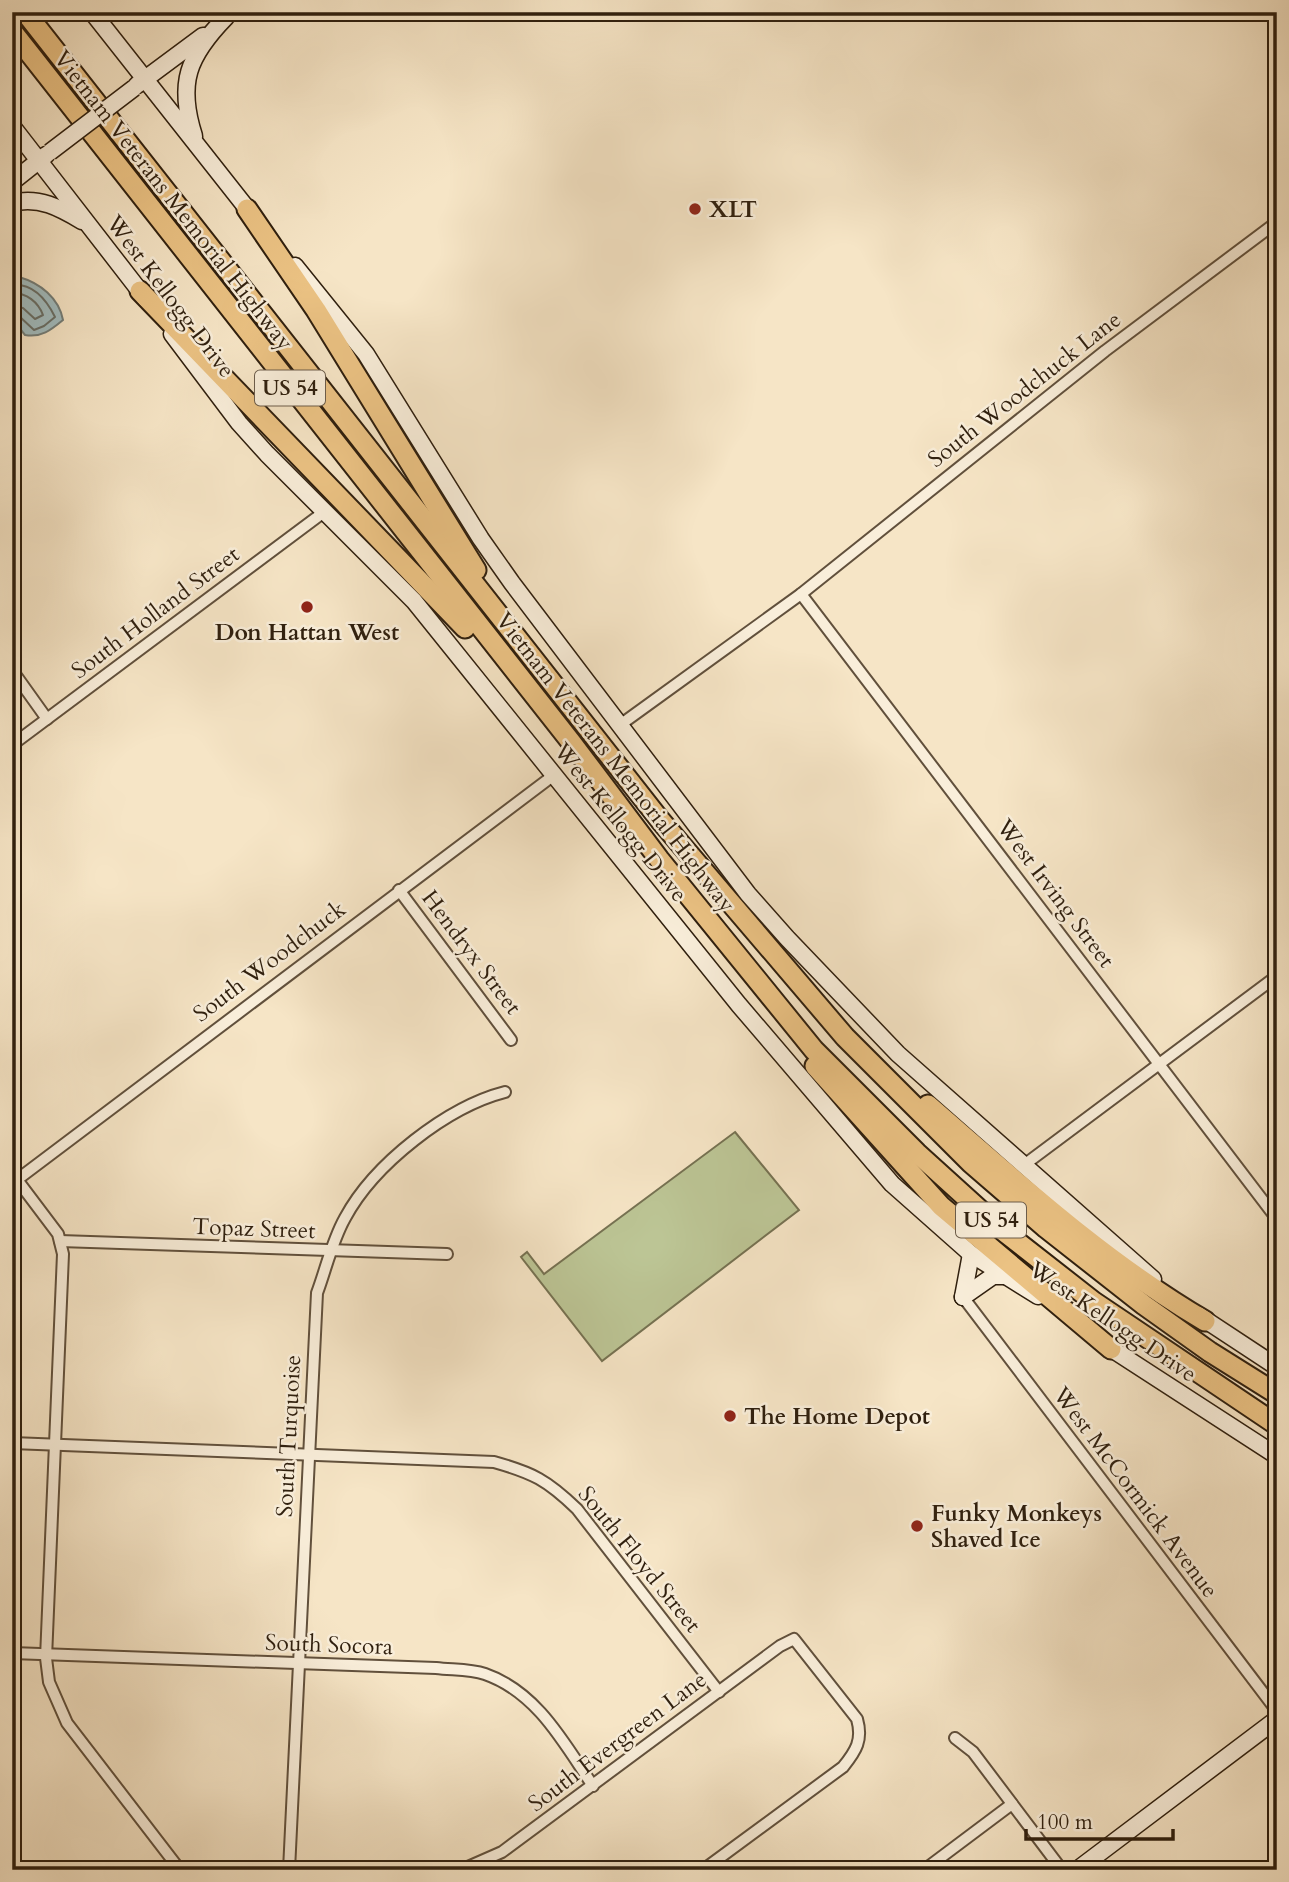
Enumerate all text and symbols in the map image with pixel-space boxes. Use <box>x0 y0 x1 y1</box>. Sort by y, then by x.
street label: Vietnam Veterans Memorial Highway <box>47 44 301 357</box>
place label: XLT <box>709 194 757 225</box>
marker: XLT <box>687 201 703 217</box>
street label: West Kellogg Drive <box>99 208 242 384</box>
street label: South Woodchuck Lane <box>921 304 1127 475</box>
road number: US 54 <box>255 370 325 406</box>
street label: South Holland Street <box>65 539 246 686</box>
marker: Don Hattan West <box>299 599 315 615</box>
street label: Vietnam Veterans Memorial Highway <box>489 606 743 919</box>
place label: Don Hattan West <box>215 617 399 648</box>
street label: West Kellogg Drive <box>546 736 694 908</box>
street label: West Irving Street <box>989 812 1122 974</box>
street label: Hendryx Street <box>415 884 529 1021</box>
street label: South Woodchuck <box>187 893 353 1029</box>
road number: US 54 <box>956 1202 1026 1238</box>
street label: Topaz Street <box>192 1211 316 1246</box>
street label: West Kellogg Drive <box>1022 1253 1203 1389</box>
street label: South Turquoise <box>269 1354 308 1518</box>
street label: West McCormick Avenue <box>1045 1380 1225 1604</box>
place label: The Home Depot <box>744 1401 930 1432</box>
marker: The Home Depot <box>722 1408 738 1424</box>
street label: South Floyd Street <box>571 1480 708 1639</box>
place label: Funky Monkeys Shaved Ice <box>931 1498 1102 1555</box>
marker: Funky Monkeys Shaved Ice <box>909 1518 925 1534</box>
street label: South Socora <box>265 1627 393 1662</box>
street label: South Evergreen Lane <box>522 1664 713 1819</box>
scale bar <box>1026 1798 1174 1842</box>
text: 100 m <box>1037 1808 1093 1837</box>

